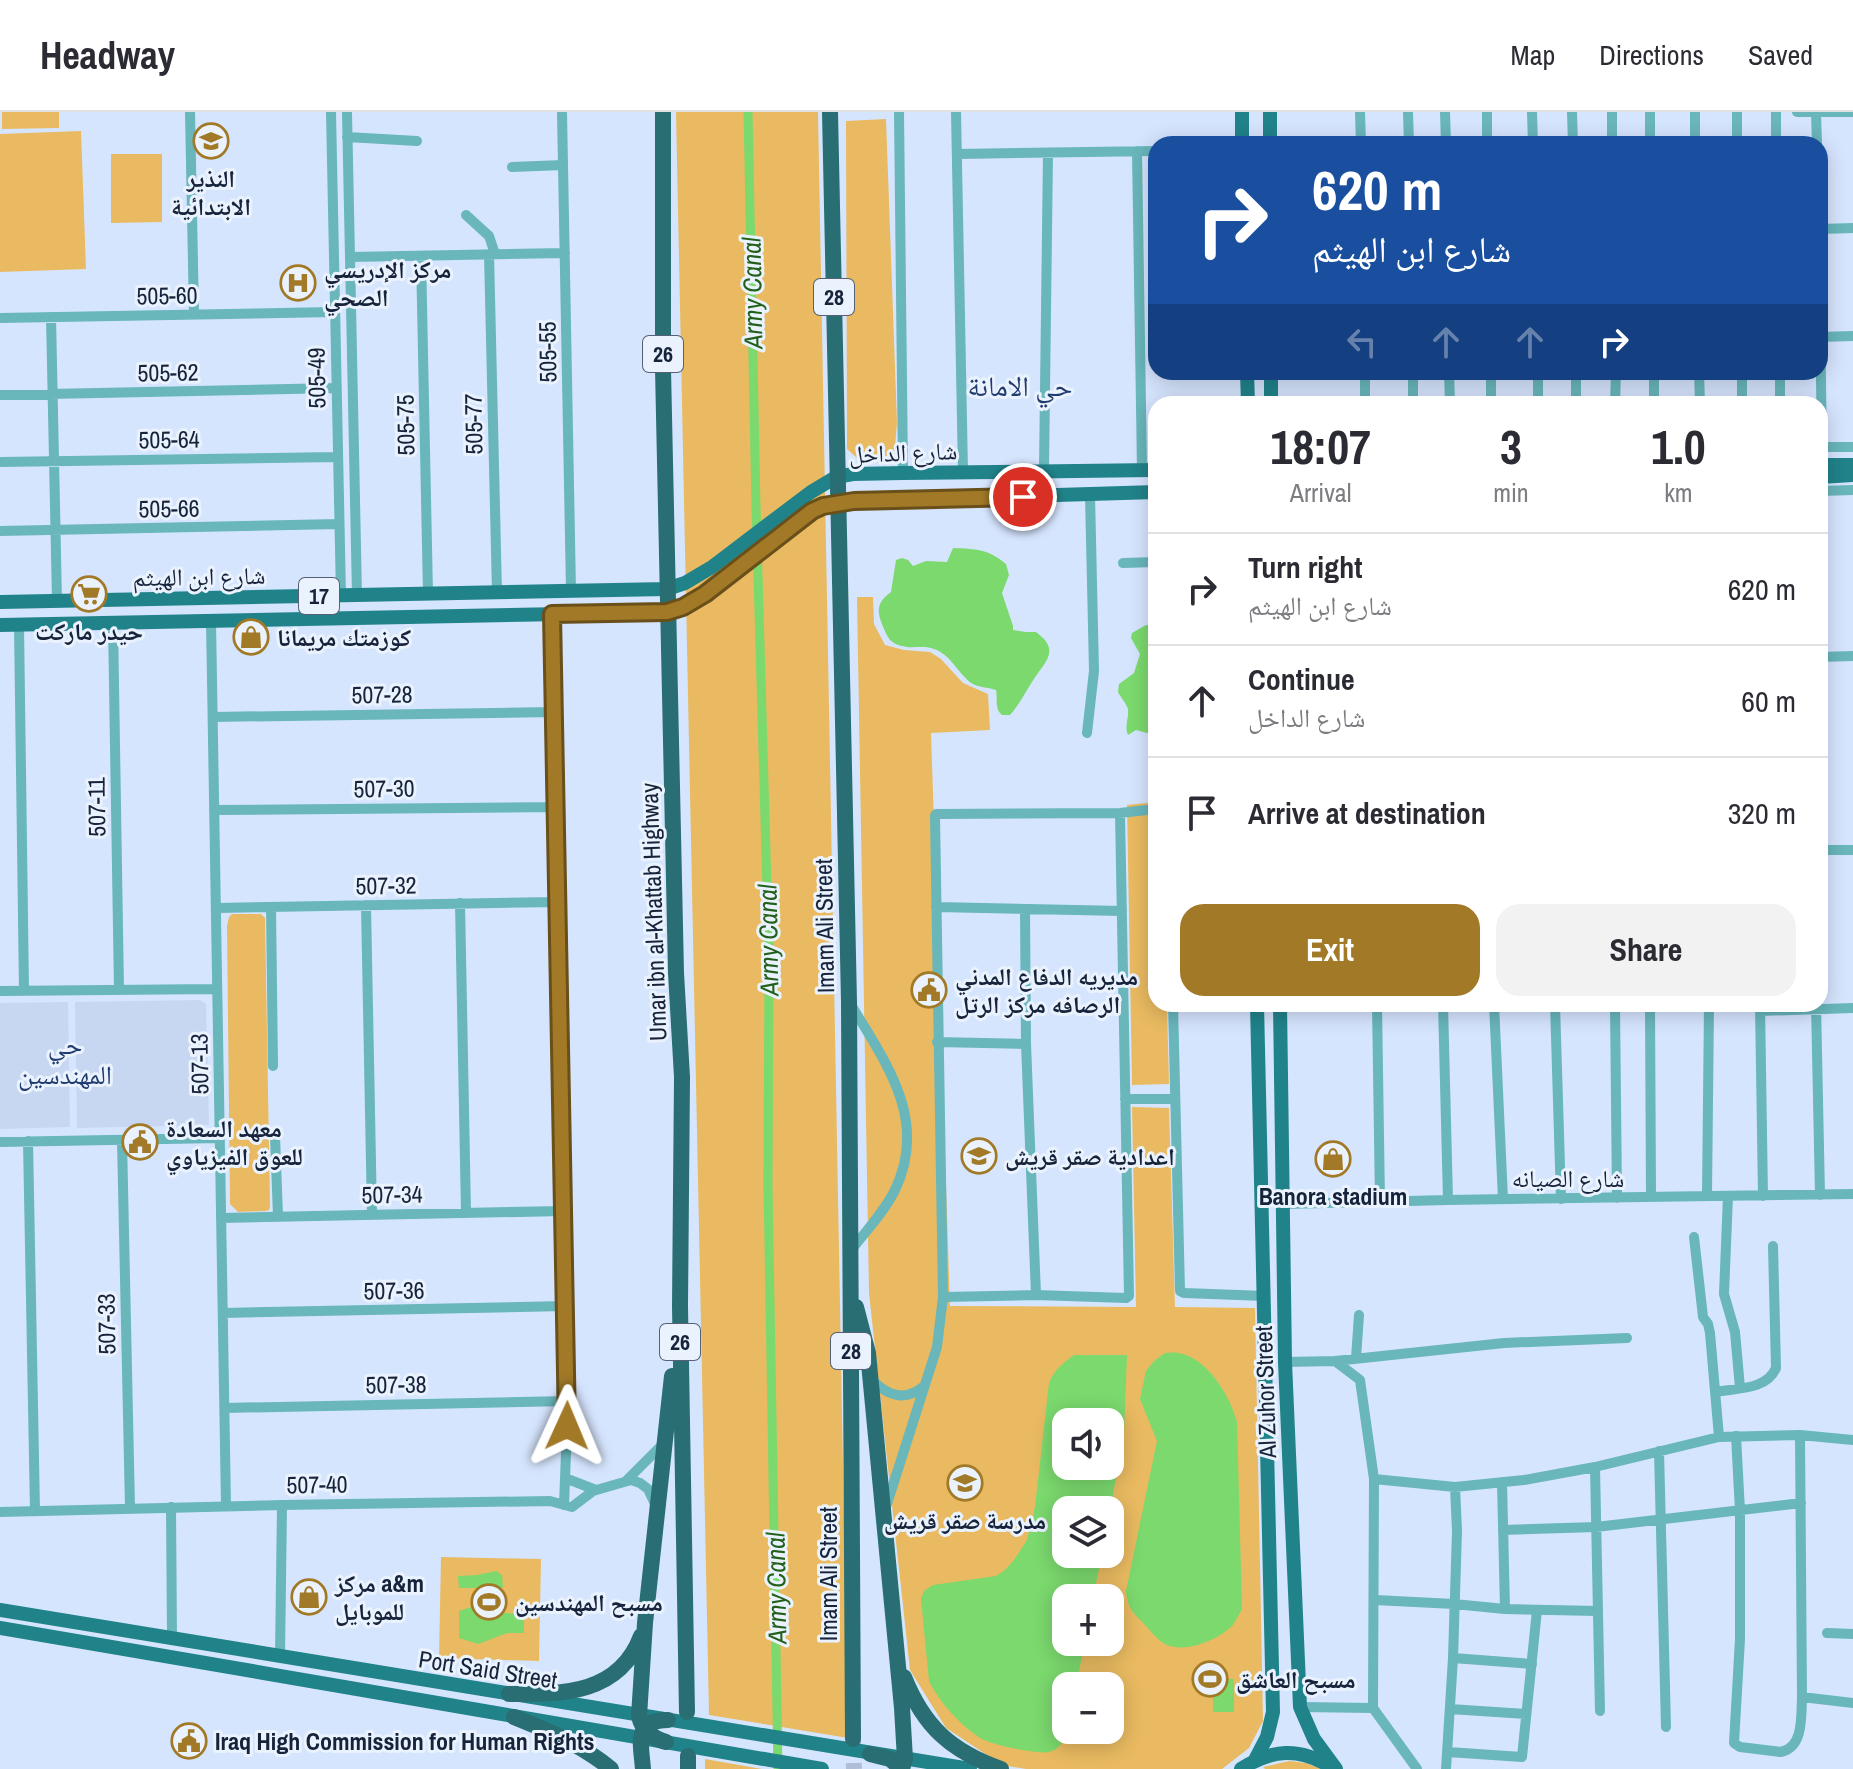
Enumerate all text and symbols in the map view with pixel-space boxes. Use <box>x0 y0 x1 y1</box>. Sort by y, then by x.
text: Headway <box>40 30 175 81</box>
text: Map <box>1511 36 1555 74</box>
text: Directions <box>1599 36 1704 74</box>
text: Saved <box>1748 36 1813 74</box>
school or university icon: النذير الابتدائية <box>192 122 230 160</box>
text: 620 m <box>1312 152 1442 227</box>
place label: النذير الابتدائية <box>171 162 251 222</box>
icon: right <box>1180 168 1284 272</box>
text: شارع ابن الهيثم <box>1312 225 1511 273</box>
water label: Army Canal <box>734 236 770 350</box>
place label: مركز الإدريسي الصحي <box>324 253 451 317</box>
hospital icon: مركز الإدريسي الصحي <box>279 264 317 302</box>
street label: 505-60 <box>136 278 198 312</box>
road number: 28 <box>814 279 854 315</box>
icon: left <box>1340 320 1384 364</box>
icon: ahead <box>1424 320 1468 364</box>
icon: ahead <box>1508 320 1552 364</box>
icon: right <box>1592 320 1636 364</box>
street label: 505-55 <box>530 321 564 383</box>
road number: 26 <box>643 336 683 372</box>
street label: 505-49 <box>299 347 333 409</box>
street label: 505-62 <box>137 355 199 389</box>
district label: حي الامانة <box>968 367 1072 409</box>
street label: 505-77 <box>456 393 490 455</box>
street label: 505-75 <box>388 394 422 456</box>
text: 18:07 <box>1270 414 1371 479</box>
text: 3 <box>1500 414 1522 479</box>
text: 1.0 <box>1651 414 1706 479</box>
street label: 505-64 <box>138 422 200 456</box>
street label: شارع الداخل <box>848 434 958 470</box>
pin <box>989 463 1057 531</box>
icon: arrive <box>1001 475 1045 519</box>
text: Arrival <box>1290 475 1351 510</box>
text: min <box>1493 475 1529 510</box>
text: km <box>1664 475 1693 510</box>
street label: 505-66 <box>138 491 200 525</box>
text: Turn right <box>1248 547 1362 587</box>
street label: شارع ابن الهيثم <box>132 559 266 594</box>
icon: right <box>1180 567 1224 611</box>
text: 620 m <box>1728 569 1796 609</box>
supermarket icon: حيدر ماركت <box>70 575 108 613</box>
road number: 17 <box>299 578 339 614</box>
text: شارع ابن الهيثم <box>1248 588 1392 623</box>
place label: حيدر ماركت <box>35 615 143 647</box>
shop icon: كوزمتك مريمانا <box>232 618 270 656</box>
place label: كوزمتك مريمانا <box>277 621 412 653</box>
text: Continue <box>1248 659 1355 699</box>
street label: 507-28 <box>351 677 413 711</box>
icon: ahead <box>1180 679 1224 723</box>
text: 60 m <box>1741 681 1796 721</box>
text: شارع الداخل <box>1248 700 1365 735</box>
street label: 507-30 <box>353 771 415 805</box>
street label: 507-11 <box>79 777 113 837</box>
street label: Umar ibn al-Khattab Highway <box>632 782 673 1042</box>
icon: arrive <box>1180 791 1224 835</box>
text: Arrive at destination <box>1248 793 1486 833</box>
text: 320 m <box>1728 793 1796 833</box>
street label: Imam Ali Street <box>807 858 841 994</box>
street label: 507-32 <box>355 868 417 902</box>
water label: Army Canal <box>750 883 786 997</box>
button: Exit <box>1180 904 1480 996</box>
button: Share <box>1496 904 1796 996</box>
place label: مديريه الدفاع المدني الرصافه مركز الرتل <box>955 960 1138 1020</box>
public building icon: مديريه الدفاع المدني الرصافه مركز الرتل <box>910 971 948 1009</box>
district label: حي المهندسين <box>18 1027 112 1092</box>
street label: 507-13 <box>182 1033 216 1095</box>
place label: معهد السعادة للعوق الفيزياوي <box>166 1112 303 1176</box>
public building icon: معهد السعادة للعوق الفيزياوي <box>121 1123 159 1161</box>
school or university icon: اعدادية صقر قريش <box>960 1137 998 1175</box>
place label: اعدادية صقر قريش <box>1005 1140 1175 1172</box>
shop icon: Banora stadium <box>1314 1140 1352 1178</box>
street label: شارع الصيانه <box>1512 1162 1624 1194</box>
street label: 507-34 <box>361 1177 423 1211</box>
place label: Banora stadium <box>1259 1180 1407 1212</box>
street label: 507-36 <box>363 1273 425 1307</box>
street label: 507-33 <box>89 1293 123 1355</box>
road number: 26 <box>660 1324 700 1360</box>
street label: Al Zuhor Street <box>1247 1325 1283 1460</box>
road number: 28 <box>831 1333 871 1369</box>
street label: 507-38 <box>365 1367 427 1401</box>
position arrow <box>525 1384 609 1468</box>
map controls <box>1052 1408 1124 1744</box>
button: sound <box>1052 1408 1124 1480</box>
school or university icon: مدرسة صقر قريش <box>946 1464 984 1502</box>
street label: 507-40 <box>286 1467 348 1501</box>
button: layers <box>1052 1496 1124 1568</box>
place label: مدرسة صقر قريش <box>884 1504 1046 1536</box>
street label: Imam Ali Street <box>812 1506 844 1641</box>
water label: Army Canal <box>758 1531 794 1645</box>
place label: مركز a&m للموبايل <box>334 1567 424 1627</box>
shop icon: مركز a&m للموبايل <box>290 1578 328 1616</box>
sports icon: مسبح المهندسين <box>470 1583 508 1621</box>
button: + <box>1052 1584 1124 1656</box>
place label: مسبح المهندسين <box>515 1586 663 1618</box>
street label: Port Said Street <box>416 1642 560 1696</box>
sports icon: مسبح العاشق <box>1191 1660 1229 1698</box>
place label: مسبح العاشق <box>1236 1663 1356 1695</box>
button: − <box>1052 1672 1124 1744</box>
public building icon: Iraq High Commission for Human Rights <box>170 1722 208 1760</box>
place label: Iraq High Commission for Human Rights <box>215 1725 594 1757</box>

